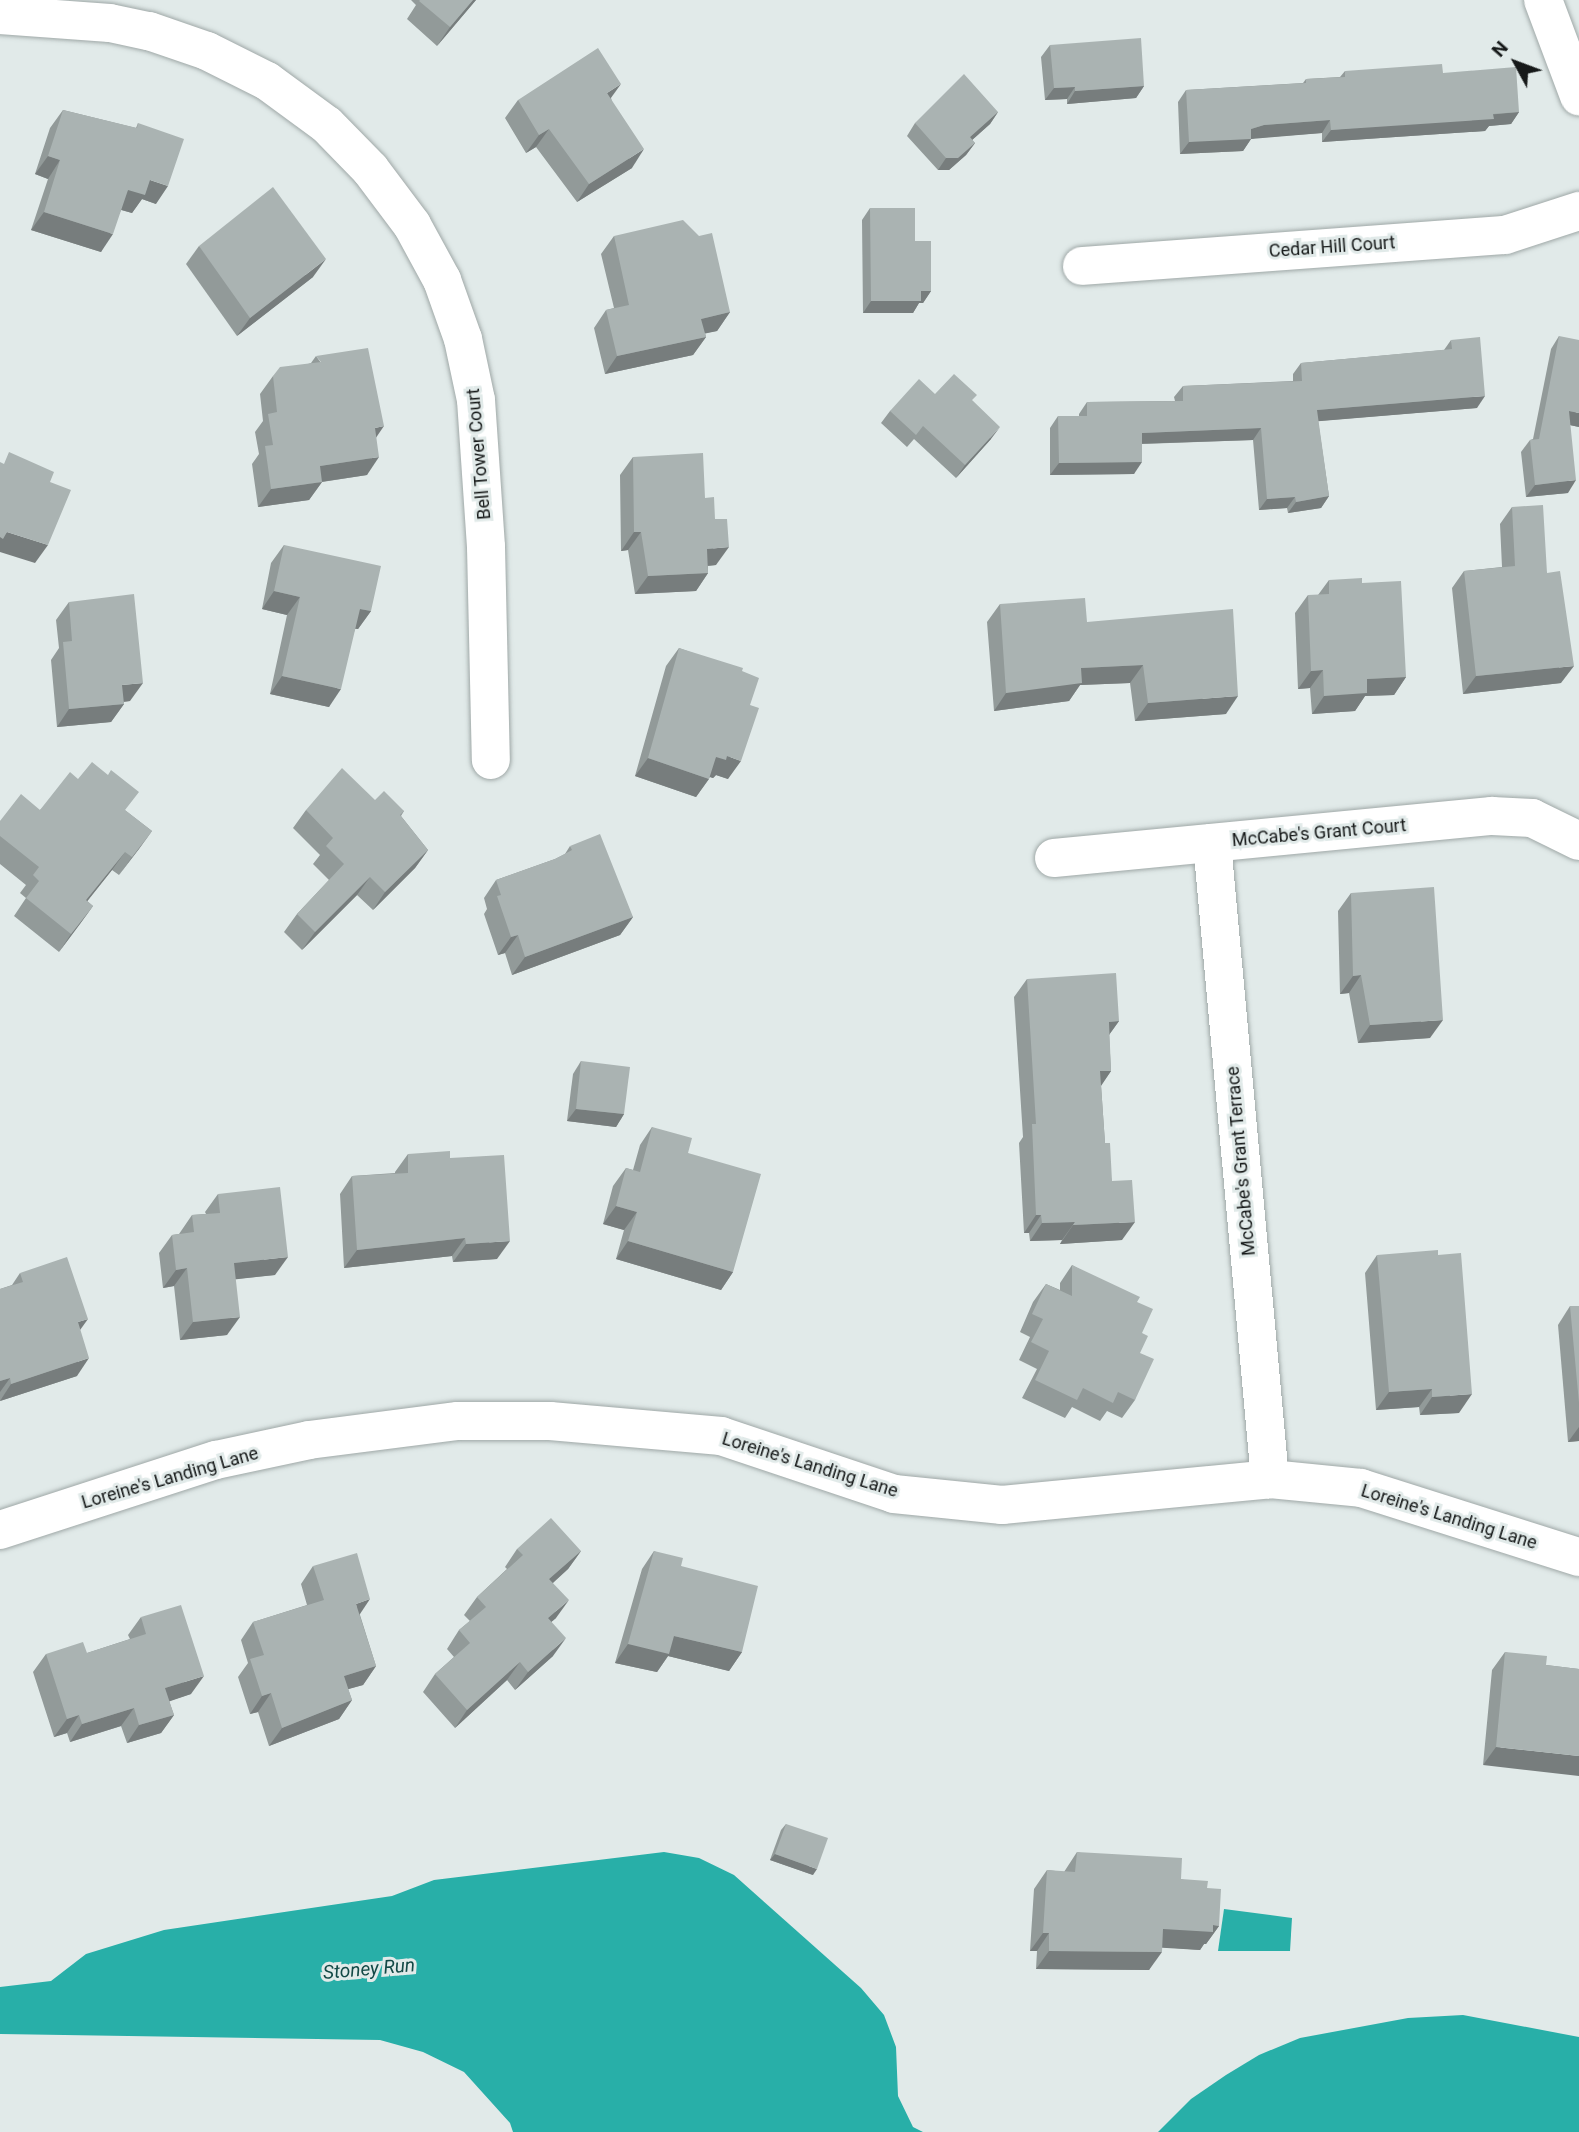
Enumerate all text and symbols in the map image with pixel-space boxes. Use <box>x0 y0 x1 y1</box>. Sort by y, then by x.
north arrow <box>1481 28 1551 98</box>
text: N <box>1487 36 1513 61</box>
street label: Cedar Hill Court <box>1268 232 1396 262</box>
street label: Bell Tower Court <box>462 387 496 521</box>
street label: McCabe's Grant Court <box>1231 815 1407 851</box>
street label: McCabe's Grant Terrace <box>1222 1065 1260 1257</box>
street label: Loreine's Landing Lane <box>719 1428 901 1502</box>
street label: Loreine's Landing Lane <box>79 1442 261 1514</box>
street label: Loreine's Landing Lane <box>1358 1480 1540 1554</box>
water label: Stoney Run <box>322 1954 416 1984</box>

